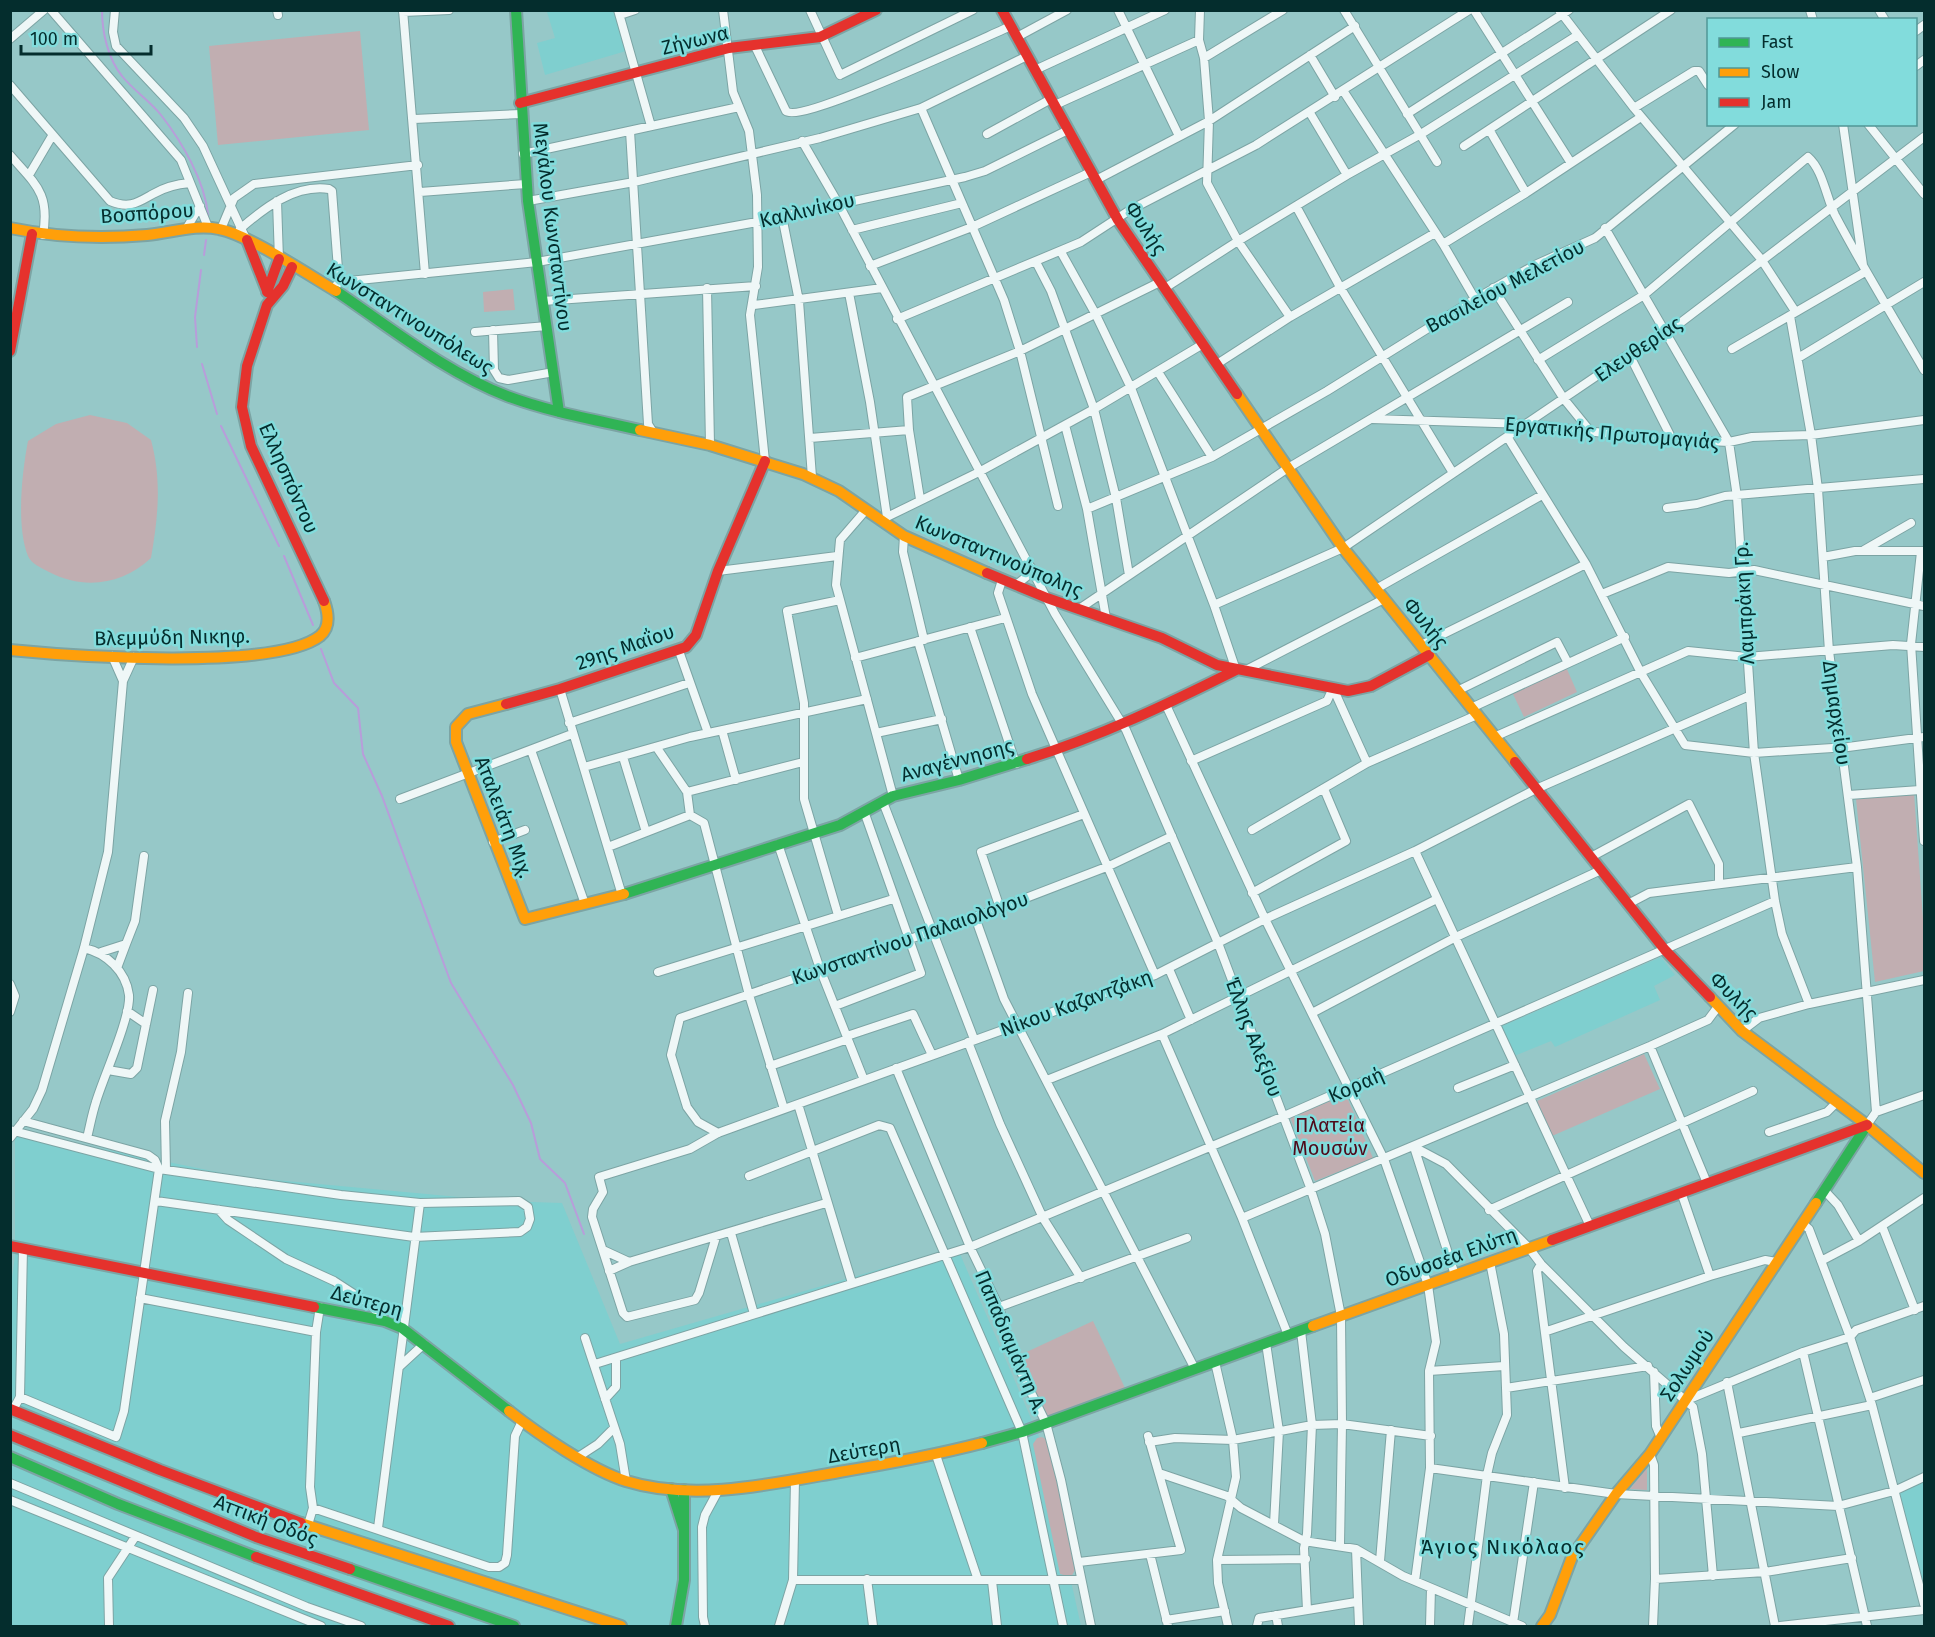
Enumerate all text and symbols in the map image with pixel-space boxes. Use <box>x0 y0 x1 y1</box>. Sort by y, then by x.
scale bar <box>21 18 152 56</box>
legend <box>1707 18 1917 126</box>
street label: Ζήνωνα <box>659 20 731 60</box>
text: 100 m <box>30 28 78 50</box>
text: Fast <box>1761 31 1794 53</box>
text: Slow <box>1761 61 1800 83</box>
text: Jam <box>1761 91 1792 113</box>
street label: Μεγάλου Κωνσταντίνου <box>528 121 578 333</box>
street label: Καλλινίκου <box>757 187 857 233</box>
street label: Φυλής <box>1120 197 1172 259</box>
street label: Βοσπόρου <box>99 198 195 228</box>
street label: Βασιλείου Μελετίου <box>1422 234 1588 338</box>
street label: Κωνσταντινουπόλεως <box>322 257 498 379</box>
street label: Ελευθερίας <box>1590 311 1686 387</box>
street label: Εργατικής Πρωτομαγιάς <box>1504 412 1720 454</box>
street label: Ελλησπόντου <box>254 419 324 537</box>
street label: Κωνσταντινούπολης <box>912 510 1086 602</box>
street label: Λαμπράκη Γρ. <box>1729 541 1759 665</box>
street label: Φυλής <box>1398 593 1454 653</box>
street label: 29ης Μαΐου <box>572 619 678 675</box>
street label: Βλεμμύδη Νικηφ. <box>94 624 250 650</box>
street label: Δημαρχείου <box>1818 659 1856 767</box>
street label: Αναγέννησης <box>898 733 1016 787</box>
street label: Αταλειάτη Μιχ. <box>470 753 538 881</box>
street label: Κωνσταντίνου Παλαιολόγου <box>789 886 1031 990</box>
street label: Νίκου Καζαντζάκη <box>997 964 1155 1042</box>
street label: Φυλής <box>1705 967 1763 1025</box>
street label: Έλλης Αλεξίου <box>1220 974 1288 1100</box>
street label: Κοραή <box>1324 1062 1388 1108</box>
park label: Πλατεία Μουσών <box>1292 1113 1368 1160</box>
street label: Οδυσσέα Ελύτη <box>1382 1222 1520 1292</box>
street label: Παπαδιαμάντη Α. <box>970 1267 1052 1417</box>
street label: Δεύτερη <box>328 1280 406 1322</box>
street label: Σολωμού <box>1655 1324 1719 1406</box>
street label: Δεύτερη <box>826 1432 902 1468</box>
street label: Αττική Οδός <box>211 1489 321 1551</box>
district label: Άγιος Νικόλαος <box>1421 1534 1585 1560</box>

